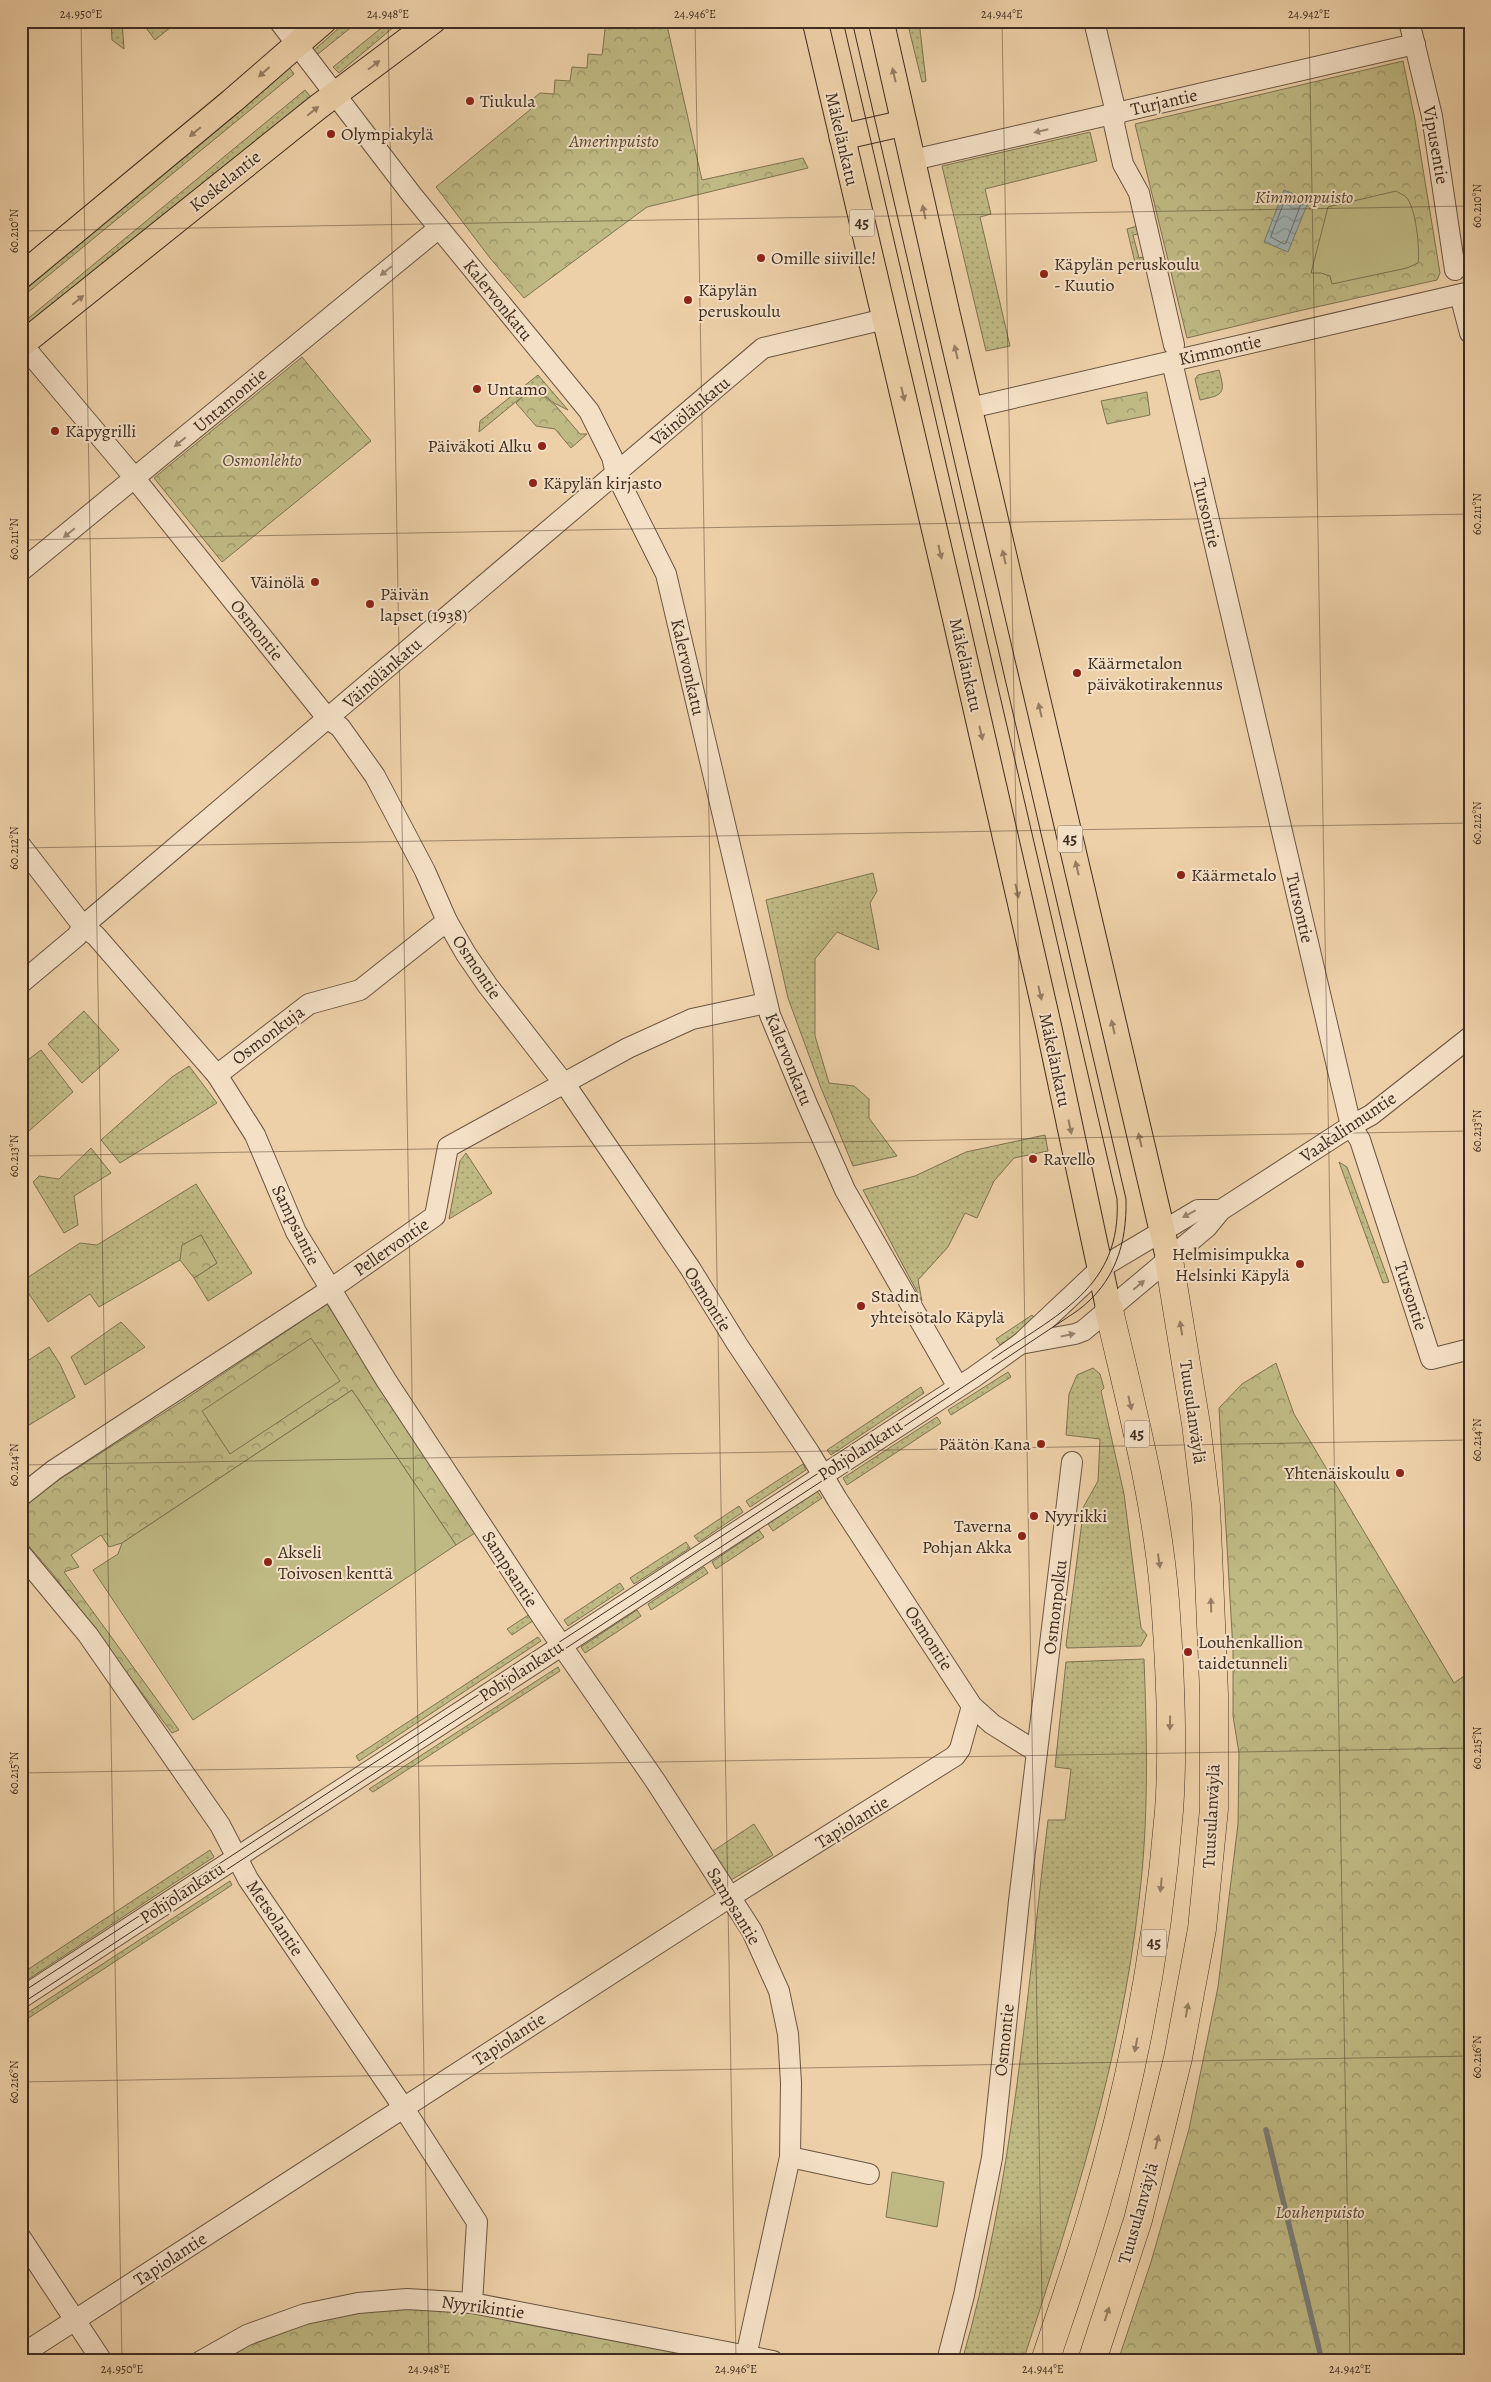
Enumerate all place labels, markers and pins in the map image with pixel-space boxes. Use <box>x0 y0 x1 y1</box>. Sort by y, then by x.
place label: Tiukula <box>480 89 536 113</box>
marker: Tiukula <box>464 95 476 107</box>
place label: Olympiakylä <box>341 122 434 146</box>
marker: Olympiakylä <box>325 128 337 140</box>
place label: Omille siiville! <box>771 246 876 270</box>
marker: Omille siiville! <box>755 252 767 264</box>
place label: Käpylän peruskoulu - Kuutio <box>1054 252 1200 297</box>
marker: Käpylän peruskoulu - Kuutio <box>1038 268 1050 280</box>
place label: Käpylän peruskoulu <box>698 278 781 323</box>
marker: Käpylän peruskoulu <box>682 294 694 306</box>
place label: Untamo <box>487 377 547 401</box>
marker: Untamo <box>471 383 483 395</box>
place label: Käpygrilli <box>65 419 136 443</box>
marker: Käpygrilli <box>49 425 61 437</box>
place label: Päiväkoti Alku <box>428 434 532 458</box>
marker: Päiväkoti Alku <box>536 440 548 452</box>
place label: Käpylän kirjasto <box>543 471 662 495</box>
marker: Käpylän kirjasto <box>527 477 539 489</box>
place label: Väinölä <box>249 570 306 594</box>
marker: Väinölä <box>309 576 321 588</box>
place label: Päivän lapset (1938) <box>380 582 468 627</box>
marker: Päivän lapset (1938) <box>364 598 376 610</box>
place label: Käärmetalon päiväkotirakennus <box>1087 651 1223 696</box>
marker: Käärmetalon päiväkotirakennus <box>1071 667 1083 679</box>
place label: Käärmetalo <box>1191 863 1277 887</box>
marker: Käärmetalo <box>1175 869 1187 881</box>
place label: Ravello <box>1043 1147 1095 1171</box>
marker: Ravello <box>1027 1153 1039 1165</box>
place label: Helmisimpukka Helsinki Käpylä <box>1172 1242 1291 1287</box>
marker: Helmisimpukka Helsinki Käpylä <box>1294 1258 1306 1270</box>
place label: Stadin yhteisötalo Käpylä <box>870 1284 1005 1329</box>
marker: Stadin yhteisötalo Käpylä <box>855 1300 867 1312</box>
place label: Päätön Kana <box>939 1432 1032 1456</box>
marker: Päätön Kana <box>1035 1438 1047 1450</box>
place label: Yhtenäiskoulu <box>1284 1461 1390 1485</box>
marker: Yhtenäiskoulu <box>1394 1467 1406 1479</box>
place label: Nyyrikki <box>1044 1504 1107 1528</box>
marker: Nyyrikki <box>1028 1510 1040 1522</box>
place label: Taverna Pohjan Akka <box>922 1514 1013 1559</box>
marker: Taverna Pohjan Akka <box>1016 1530 1028 1542</box>
place label: Akseli Toivosen kenttä <box>277 1540 394 1585</box>
marker: Akseli Toivosen kenttä <box>262 1556 274 1568</box>
place label: Louhenkallion taidetunneli <box>1198 1630 1303 1675</box>
marker: Louhenkallion taidetunneli <box>1182 1646 1194 1658</box>

